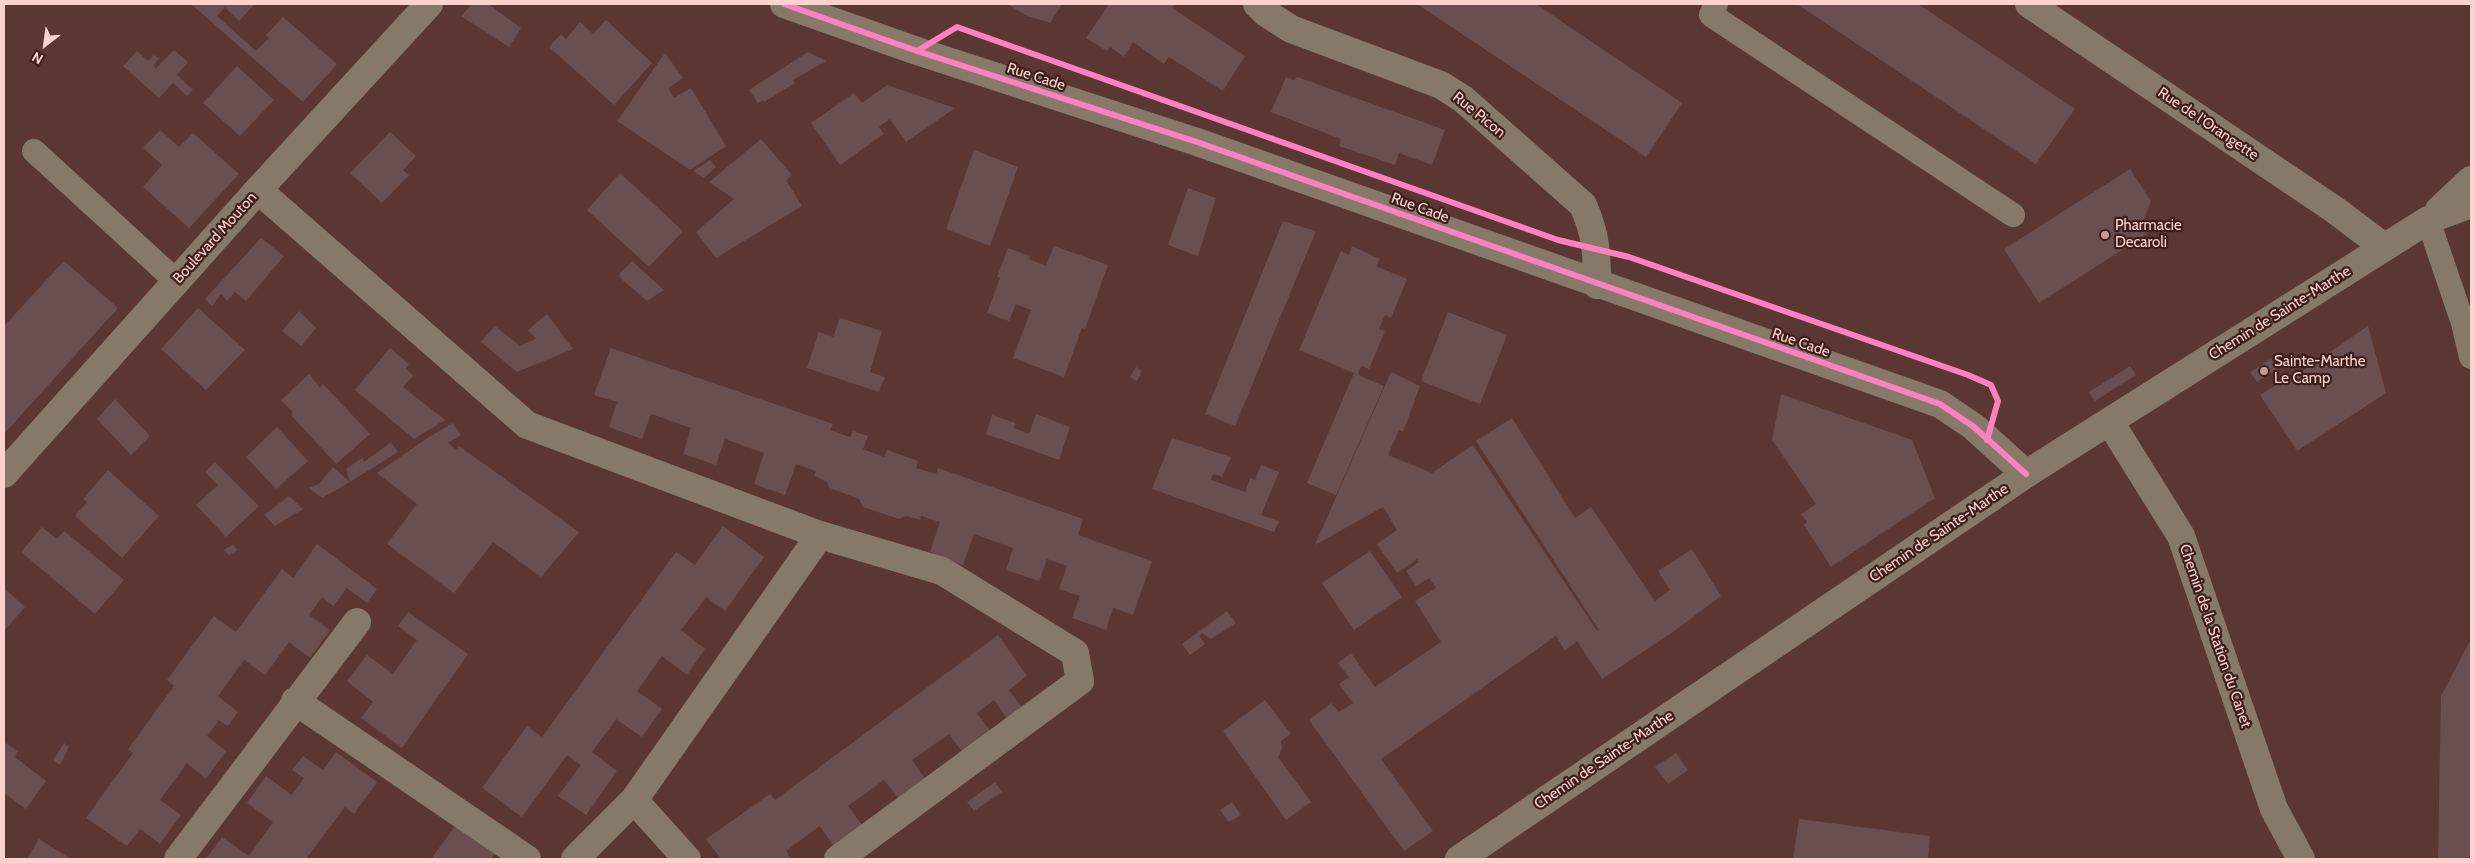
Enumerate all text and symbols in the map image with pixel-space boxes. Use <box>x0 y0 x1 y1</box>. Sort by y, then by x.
north arrow <box>20 20 70 70</box>
text: N <box>29 48 46 68</box>
street label: Rue Cade <box>1005 59 1067 95</box>
street label: Rue de l'Orangette <box>2154 84 2262 164</box>
street label: Rue Picon <box>1449 88 1509 142</box>
street label: Boulevard Mouton <box>169 189 261 287</box>
street label: Rue Cade <box>1389 189 1451 227</box>
place label: Pharmacie Decaroli <box>2115 217 2182 252</box>
marker: Pharmacie Decaroli <box>2099 229 2111 241</box>
street label: Chemin de Sainte-Marthe <box>2206 262 2354 364</box>
street label: Rue Cade <box>1770 325 1832 361</box>
place label: Sainte-Marthe Le Camp <box>2274 353 2365 388</box>
marker: Sainte-Marthe Le Camp <box>2258 365 2270 377</box>
street label: Chemin de Sainte-Marthe <box>1866 480 2012 586</box>
street label: Chemin de la Station du Canet <box>2175 542 2255 730</box>
street label: Chemin de Sainte-Marthe <box>1531 707 1677 813</box>

